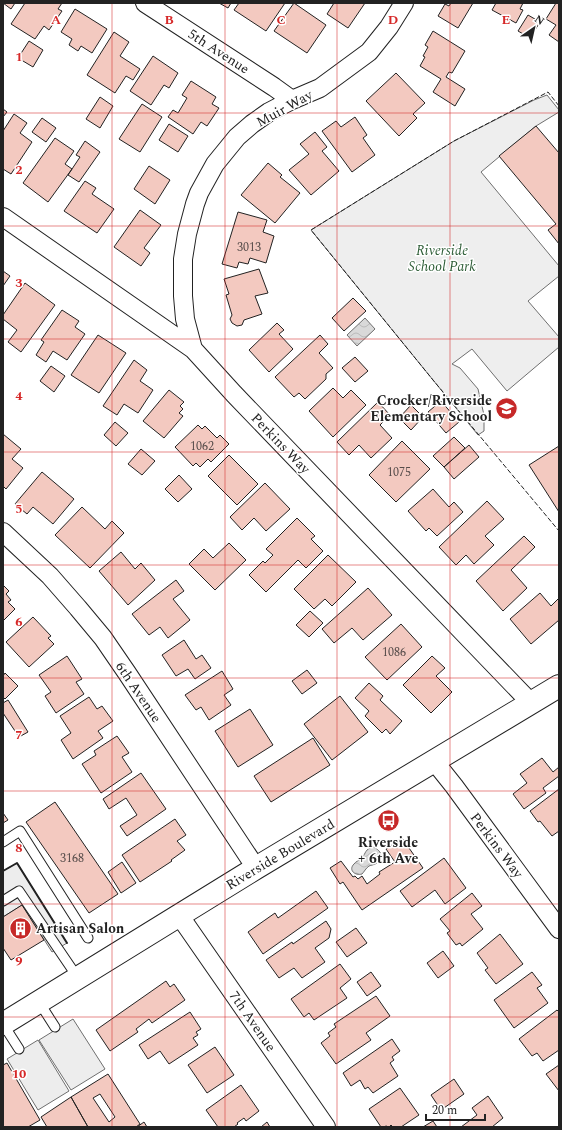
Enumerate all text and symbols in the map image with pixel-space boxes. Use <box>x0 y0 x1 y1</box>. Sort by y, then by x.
north arrow <box>514 8 554 48</box>
text: A <box>51 10 61 30</box>
text: B <box>164 10 174 30</box>
text: C <box>276 10 286 30</box>
text: D <box>388 10 398 30</box>
text: E <box>502 10 511 30</box>
text: N <box>531 11 548 30</box>
street label: 5th Avenue <box>184 24 254 79</box>
text: 1 <box>15 47 23 67</box>
street label: Muir Way <box>252 84 317 133</box>
text: 2 <box>15 160 23 180</box>
house number: 3013 <box>237 238 261 257</box>
park label: Riverside School Park <box>408 240 476 277</box>
text: 3 <box>15 273 23 293</box>
text: 4 <box>15 386 23 406</box>
place label: Crocker/Riverside Elementary School <box>370 390 492 427</box>
school or university icon: Crocker/Riverside Elementary School <box>494 395 520 421</box>
street label: Perkins Way <box>246 408 316 479</box>
house number: 1062 <box>190 437 214 456</box>
house number: 1075 <box>387 463 411 482</box>
text: 5 <box>15 499 23 519</box>
text: 6 <box>15 612 23 632</box>
house number: 1086 <box>382 643 406 662</box>
street label: 6th Avenue <box>110 657 167 727</box>
text: 7 <box>15 725 23 745</box>
bus stop icon: Riverside + 6th Ave <box>375 807 401 833</box>
street label: Perkins Way <box>465 808 529 884</box>
street label: Riverside Boulevard <box>222 813 339 895</box>
place label: Riverside + 6th Ave <box>358 832 418 869</box>
text: 8 <box>15 838 23 858</box>
house number: 3168 <box>60 849 84 868</box>
building icon: Artisan Salon <box>7 915 33 941</box>
place label: Artisan Salon <box>36 918 125 939</box>
text: 9 <box>15 951 23 971</box>
street label: 7th Avenue <box>224 987 281 1056</box>
text: 10 <box>12 1064 26 1084</box>
scale bar <box>426 1096 485 1122</box>
text: 20 m <box>432 1101 457 1120</box>

